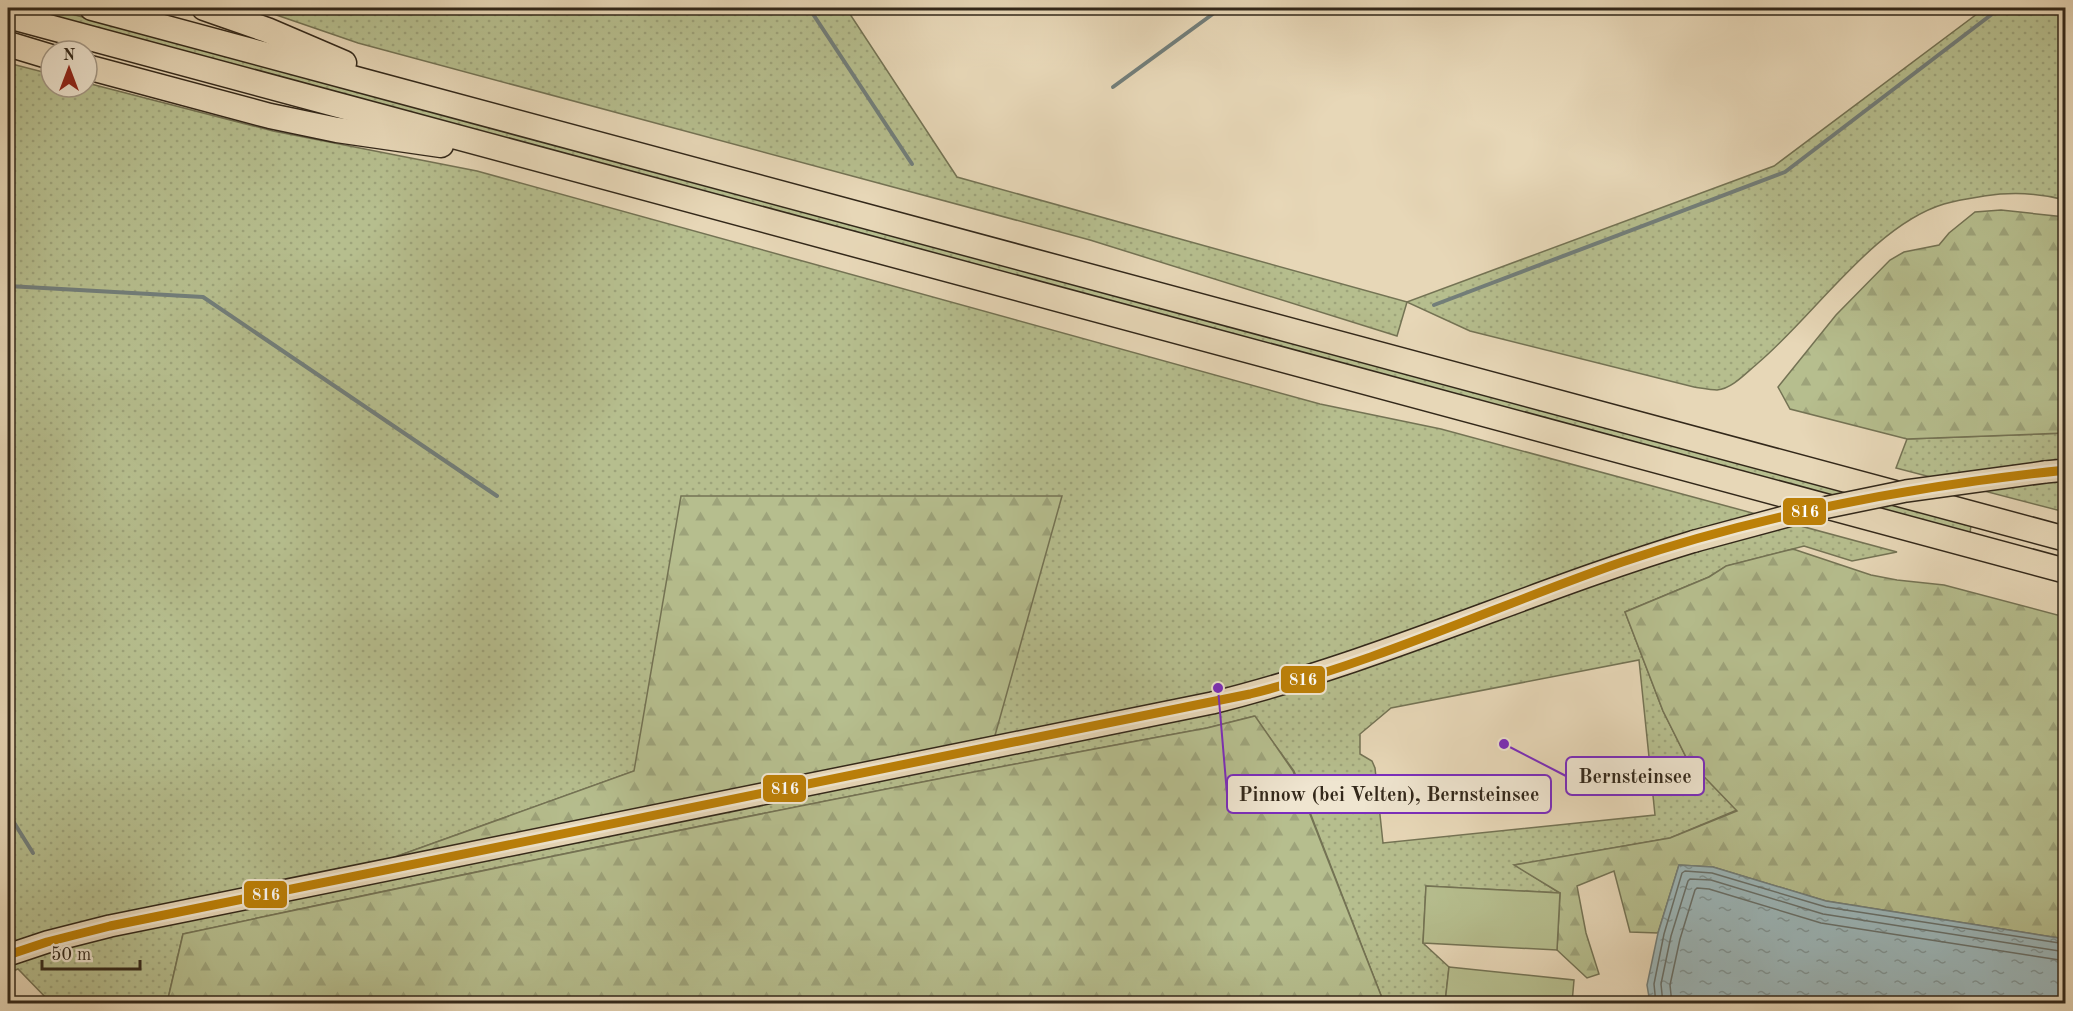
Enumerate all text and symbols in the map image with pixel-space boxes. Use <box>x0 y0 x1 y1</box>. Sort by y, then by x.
north arrow <box>39 39 99 99</box>
text: N <box>63 48 76 64</box>
line badge: 816 <box>1782 497 1827 526</box>
text: 816 <box>1791 505 1819 521</box>
line badge: 816 <box>1280 665 1326 694</box>
text: 816 <box>1289 673 1317 689</box>
callout: Bernsteinsee <box>1566 757 1704 795</box>
text: Bernsteinsee <box>1578 768 1692 788</box>
line badge: 816 <box>762 774 807 803</box>
callout: Pinnow (bei Velten), Bernsteinsee <box>1227 775 1551 813</box>
text: 816 <box>771 782 799 798</box>
text: Pinnow (bei Velten), Bernsteinsee <box>1239 785 1539 806</box>
line badge: 816 <box>243 880 288 909</box>
text: 816 <box>252 888 280 904</box>
scale bar <box>42 933 140 971</box>
text: 50 m <box>51 946 91 964</box>

